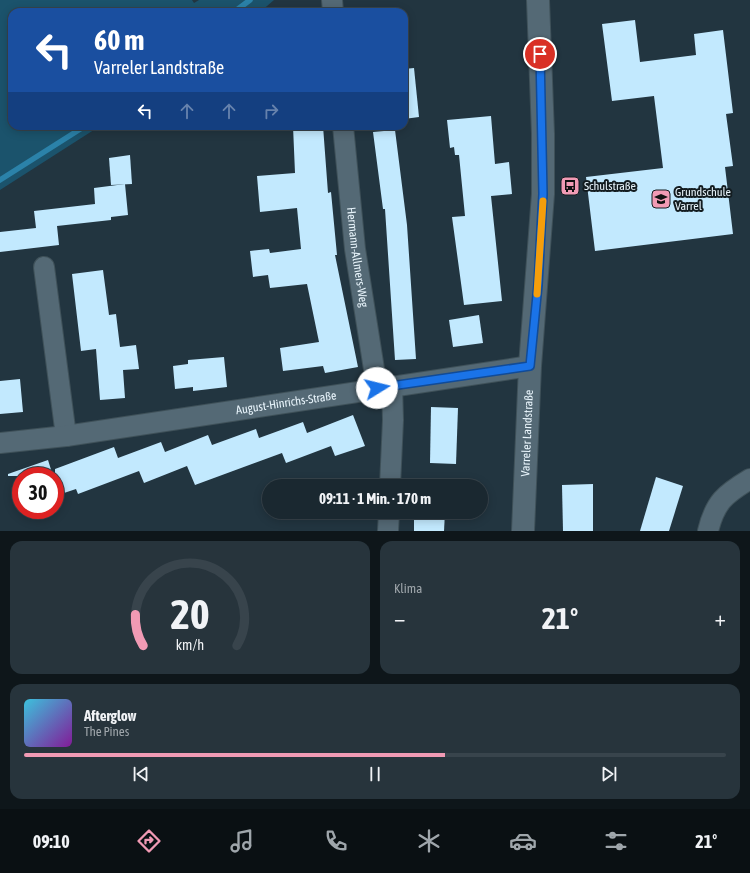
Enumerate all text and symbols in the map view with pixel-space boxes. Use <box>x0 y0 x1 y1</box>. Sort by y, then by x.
icon: left <box>28 24 80 76</box>
text: 60 m <box>94 24 144 56</box>
pin <box>523 37 557 71</box>
icon: arrive <box>529 43 551 65</box>
text: Varreler Landstraße <box>94 57 224 78</box>
icon: left <box>134 100 156 122</box>
icon: ahead <box>176 100 198 122</box>
icon: ahead <box>218 100 240 122</box>
icon: right <box>260 100 282 122</box>
bus stop icon: Schulstraße <box>559 175 581 197</box>
place label: Schulstraße <box>584 179 636 193</box>
place label: Grundschule Varrel <box>675 185 731 213</box>
school or university icon: Grundschule Varrel <box>650 188 672 210</box>
street label: Hermann-Allmers-Weg <box>344 206 371 309</box>
position arrow <box>356 367 398 409</box>
street label: August-Hinrichs-Straße <box>235 388 337 417</box>
street label: Varreler Landstraße <box>518 389 536 477</box>
speed limit sign: 30 <box>12 467 64 519</box>
text: 09:11 · 1 Min. · 170 m <box>319 490 431 507</box>
text: Klima <box>394 581 422 596</box>
text: 20 <box>170 589 210 637</box>
text: 21° <box>542 601 578 635</box>
text: − <box>394 605 405 631</box>
text: + <box>715 605 726 631</box>
text: km/h <box>176 636 204 652</box>
text: Afterglow <box>84 707 137 724</box>
text: The Pines <box>84 724 129 739</box>
icon: previous <box>130 763 152 785</box>
icon: pause <box>364 763 386 785</box>
icon: next <box>598 763 620 785</box>
icon: directions <box>135 827 163 855</box>
icon: music <box>228 827 256 855</box>
icon: phone <box>322 827 350 855</box>
icon: climate <box>415 827 443 855</box>
icon: car <box>509 827 537 855</box>
icon: filters <box>602 827 630 855</box>
text: 09:10 <box>33 831 70 852</box>
text: 21° <box>695 831 717 852</box>

